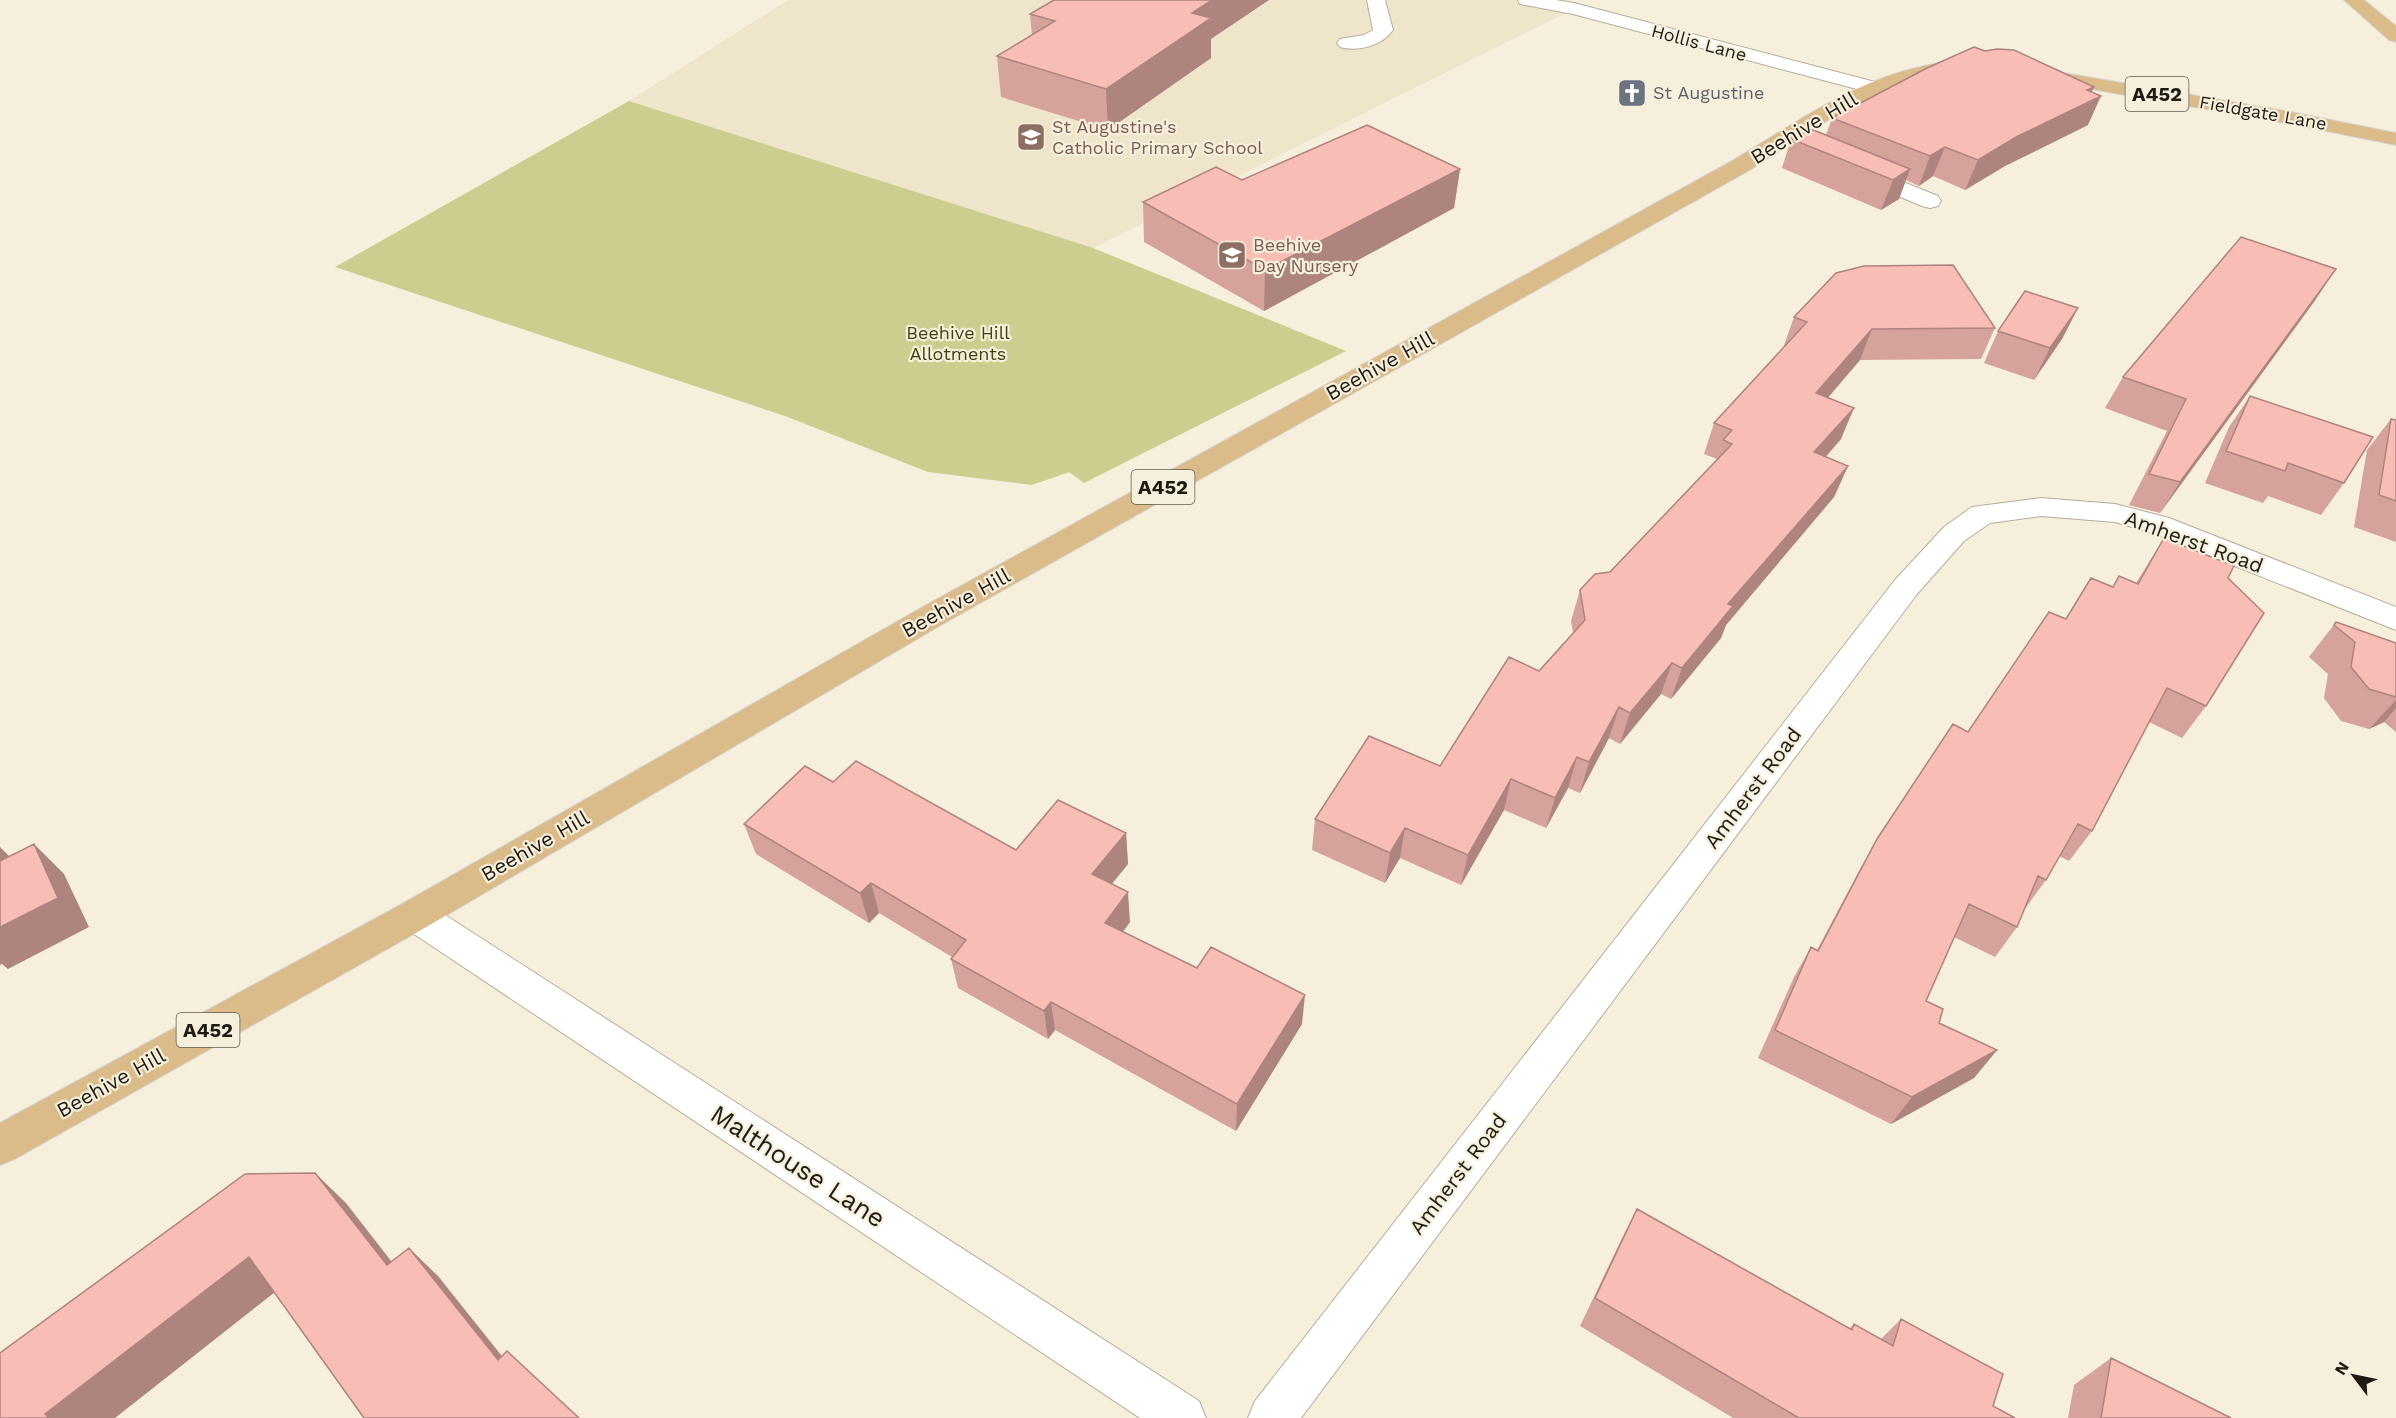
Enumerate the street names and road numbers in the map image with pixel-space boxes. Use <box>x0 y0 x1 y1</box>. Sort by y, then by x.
street label: Hollis Lane <box>1649 20 1749 65</box>
road number: A452 <box>2126 77 2188 111</box>
street label: Beehive Hill <box>1746 86 1862 169</box>
street label: Fieldgate Lane <box>2198 91 2328 134</box>
street label: Beehive Hill <box>1321 325 1439 406</box>
road number: A452 <box>1132 470 1194 504</box>
street label: Amherst Road <box>2122 505 2267 578</box>
street label: Beehive Hill <box>897 562 1015 643</box>
street label: Amherst Road <box>1699 722 1806 853</box>
street label: Beehive Hill <box>476 804 594 887</box>
road number: A452 <box>176 1013 240 1047</box>
street label: Beehive Hill <box>52 1042 170 1123</box>
street label: Malthouse Lane <box>705 1098 891 1234</box>
street label: Amherst Road <box>1404 1108 1511 1239</box>

